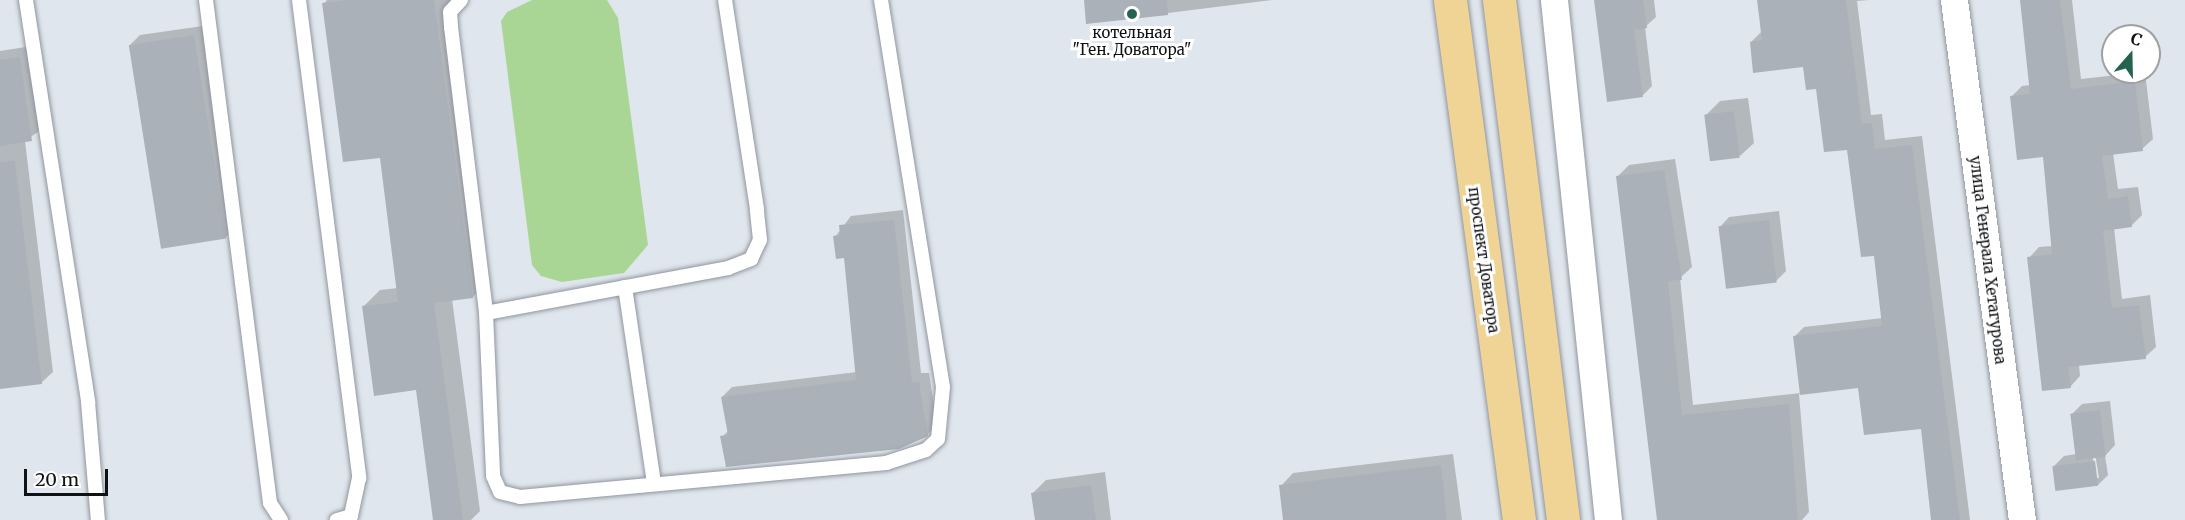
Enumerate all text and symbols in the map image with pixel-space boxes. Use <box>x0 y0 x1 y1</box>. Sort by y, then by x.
marker: котельная "Ген. Доватора" <box>1125 7 1139 21</box>
place label: котельная "Ген. Доватора" <box>1072 23 1192 58</box>
north arrow <box>2101 24 2161 84</box>
text: С <box>2128 28 2145 50</box>
street label: улица Генерала Хетагурова <box>1966 155 2010 365</box>
street label: проспект Доватора <box>1465 186 1503 334</box>
scale bar <box>27 457 111 495</box>
text: 20 m <box>35 468 79 491</box>

